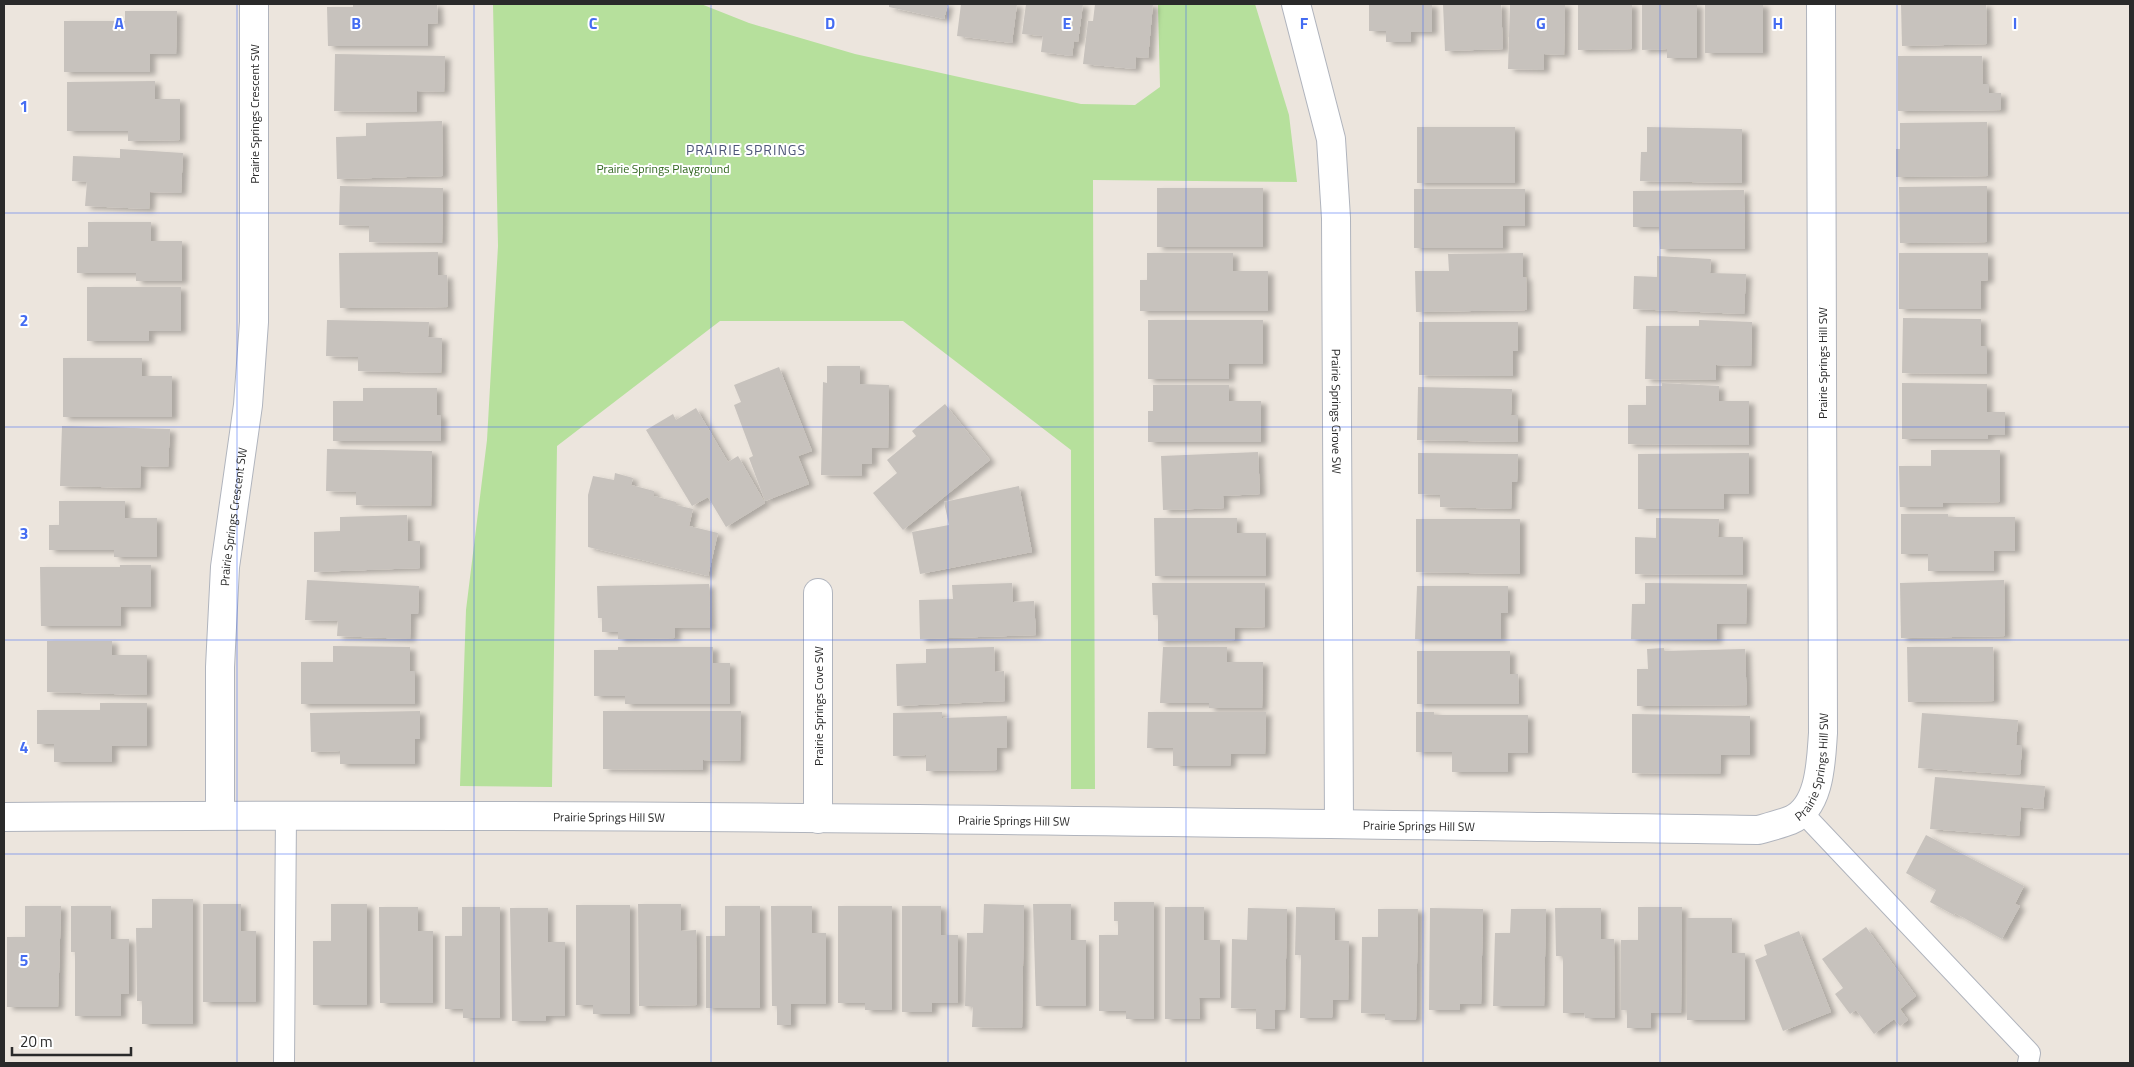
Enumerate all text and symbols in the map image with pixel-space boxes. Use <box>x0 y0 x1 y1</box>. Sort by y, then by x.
text: A <box>114 11 124 35</box>
text: B <box>351 11 361 35</box>
text: C <box>589 11 598 35</box>
text: D <box>825 11 835 35</box>
text: E <box>1063 11 1072 35</box>
text: F <box>1300 11 1309 35</box>
text: G <box>1536 11 1546 35</box>
text: H <box>1773 11 1783 35</box>
text: I <box>2013 11 2017 35</box>
street label: Prairie Springs Crescent SW <box>245 44 264 184</box>
text: 1 <box>20 94 28 118</box>
district label: PRAIRIE SPRINGS <box>686 139 806 160</box>
park label: Prairie Springs Playground <box>596 159 730 178</box>
street label: Prairie Springs Hill SW <box>1813 307 1832 419</box>
text: 2 <box>20 308 28 332</box>
street label: Prairie Springs Grove SW <box>1327 349 1347 474</box>
street label: Prairie Springs Crescent SW <box>215 446 251 586</box>
text: 3 <box>20 521 28 545</box>
street label: Prairie Springs Cove SW <box>809 646 828 766</box>
street label: Prairie Springs Hill SW <box>1790 712 1833 825</box>
text: 4 <box>20 735 29 759</box>
street label: Prairie Springs Hill SW <box>553 807 665 826</box>
street label: Prairie Springs Hill SW <box>958 810 1070 830</box>
street label: Prairie Springs Hill SW <box>1363 815 1475 836</box>
text: 5 <box>20 948 29 972</box>
scale bar <box>12 1024 131 1056</box>
text: 20 m <box>20 1030 53 1053</box>

